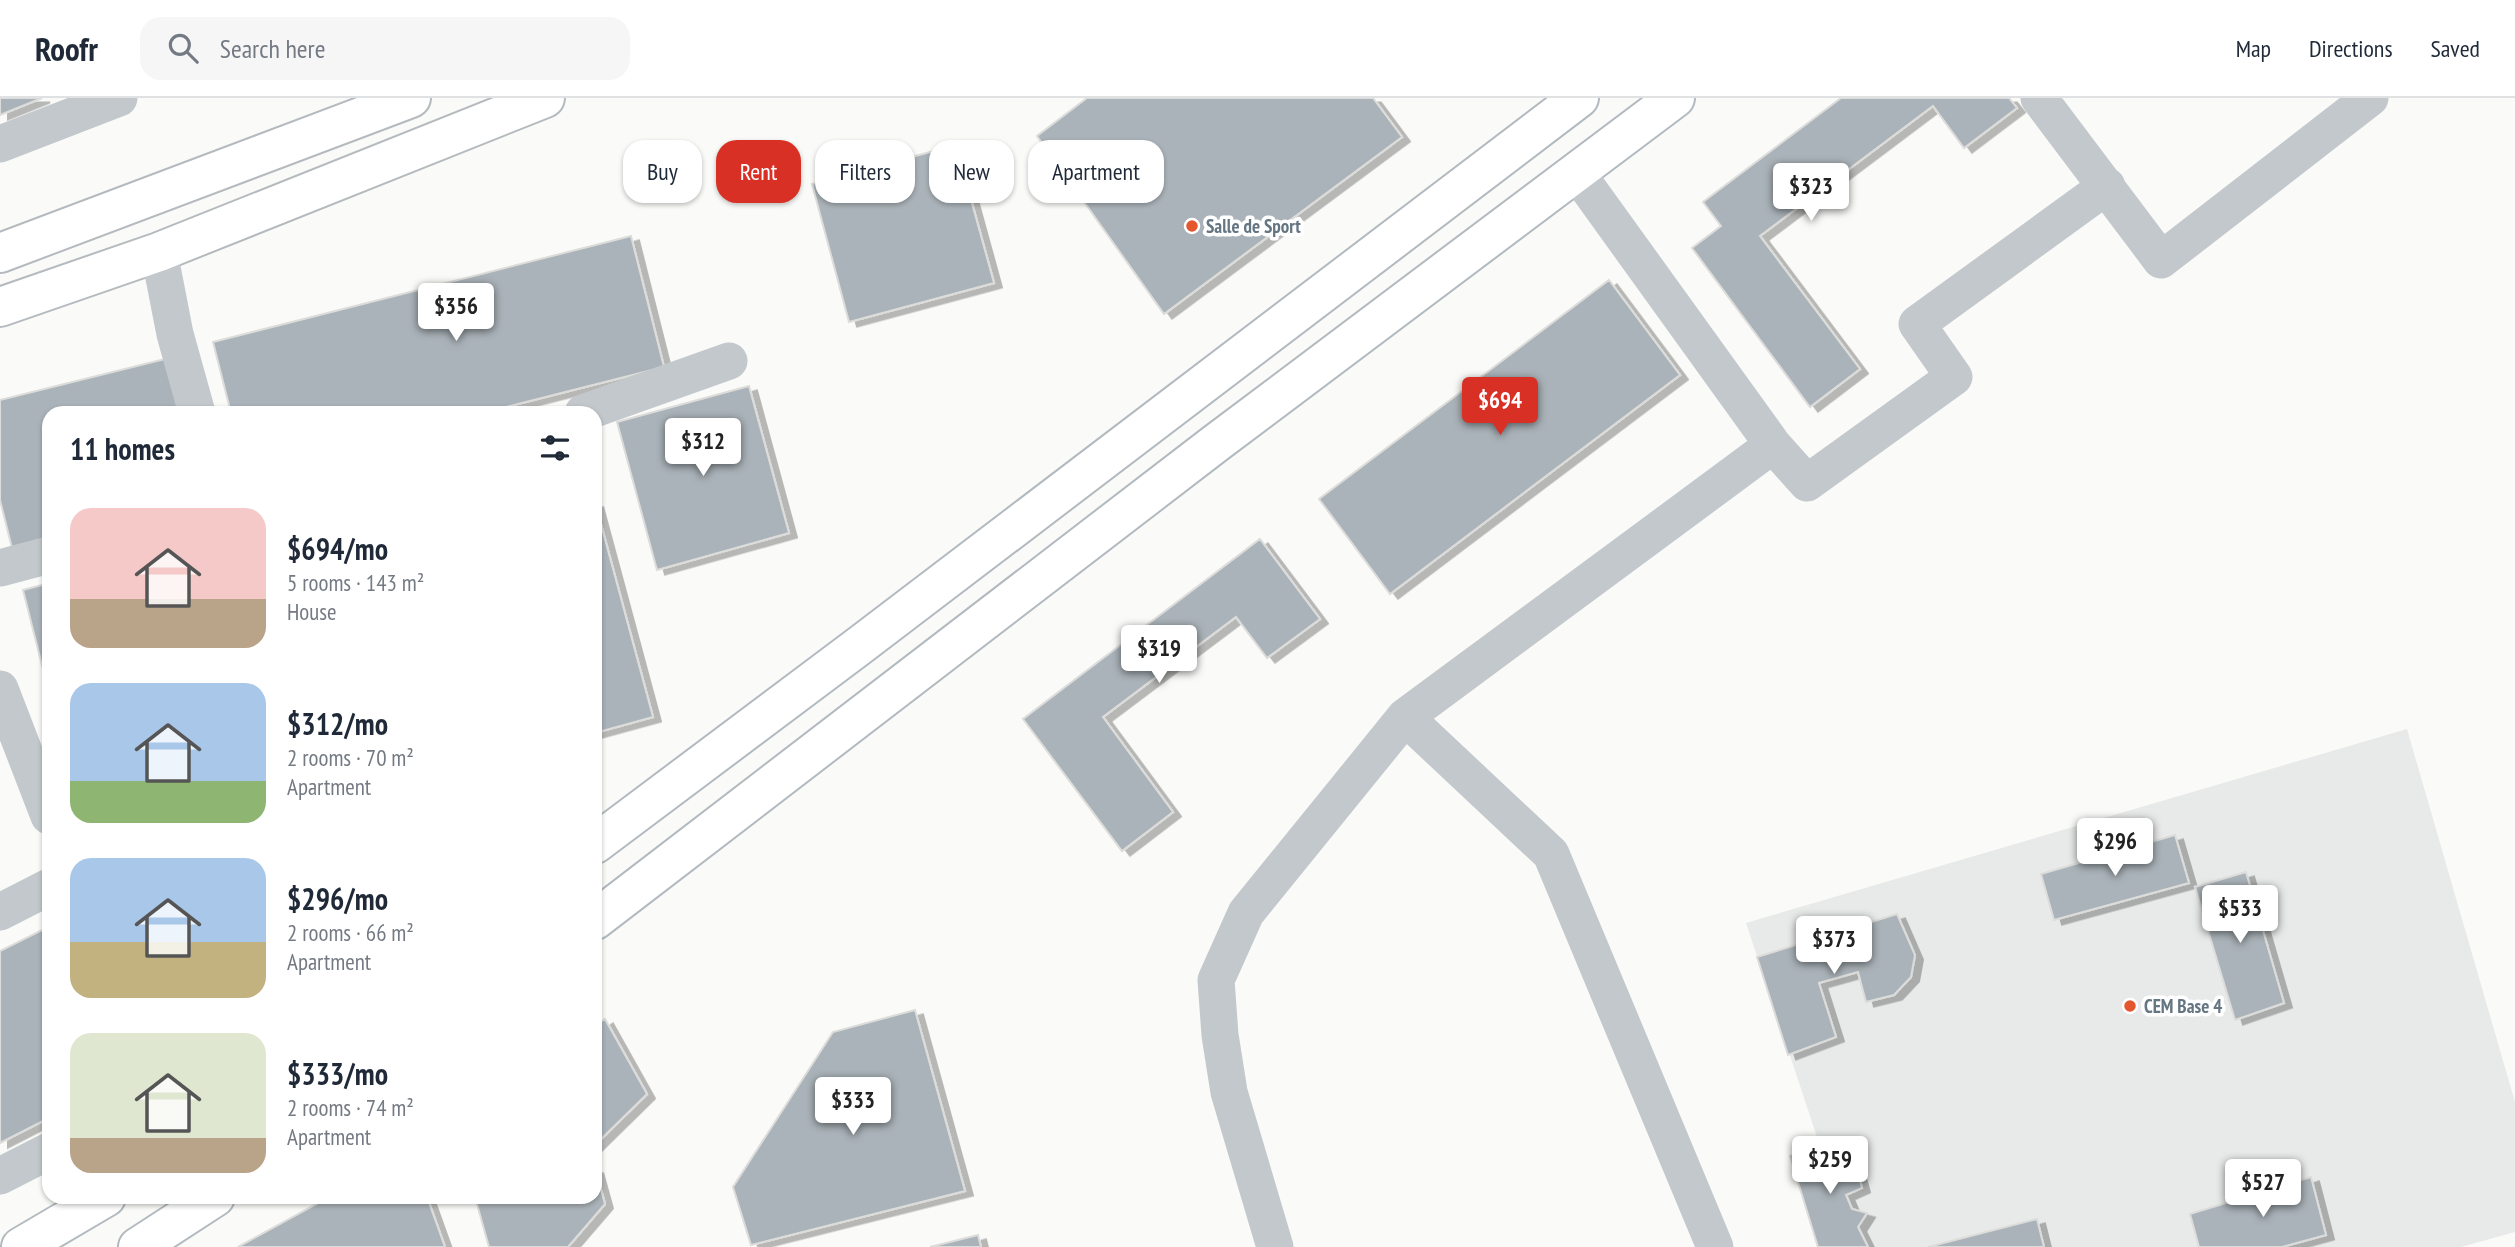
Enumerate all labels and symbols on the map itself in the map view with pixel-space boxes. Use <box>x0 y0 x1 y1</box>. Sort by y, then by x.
pin: $323 <box>1770 164 1852 223</box>
place label: Salle de Sport <box>1206 214 1301 238</box>
marker: Salle de Sport <box>1184 218 1200 234</box>
pin: $356 <box>415 284 497 343</box>
pin: $694 <box>1459 378 1541 437</box>
pin: $312 <box>662 418 744 478</box>
pin: $319 <box>1118 626 1200 685</box>
pin: $296 <box>2074 818 2156 878</box>
pin: $533 <box>2199 886 2281 945</box>
pin: $373 <box>1793 916 1875 976</box>
place label: CEM Base 4 <box>2144 994 2222 1018</box>
marker: CEM Base 4 <box>2122 998 2138 1014</box>
pin: $333 <box>812 1077 894 1137</box>
pin: $259 <box>1789 1136 1871 1196</box>
pin: $527 <box>2222 1160 2304 1219</box>

